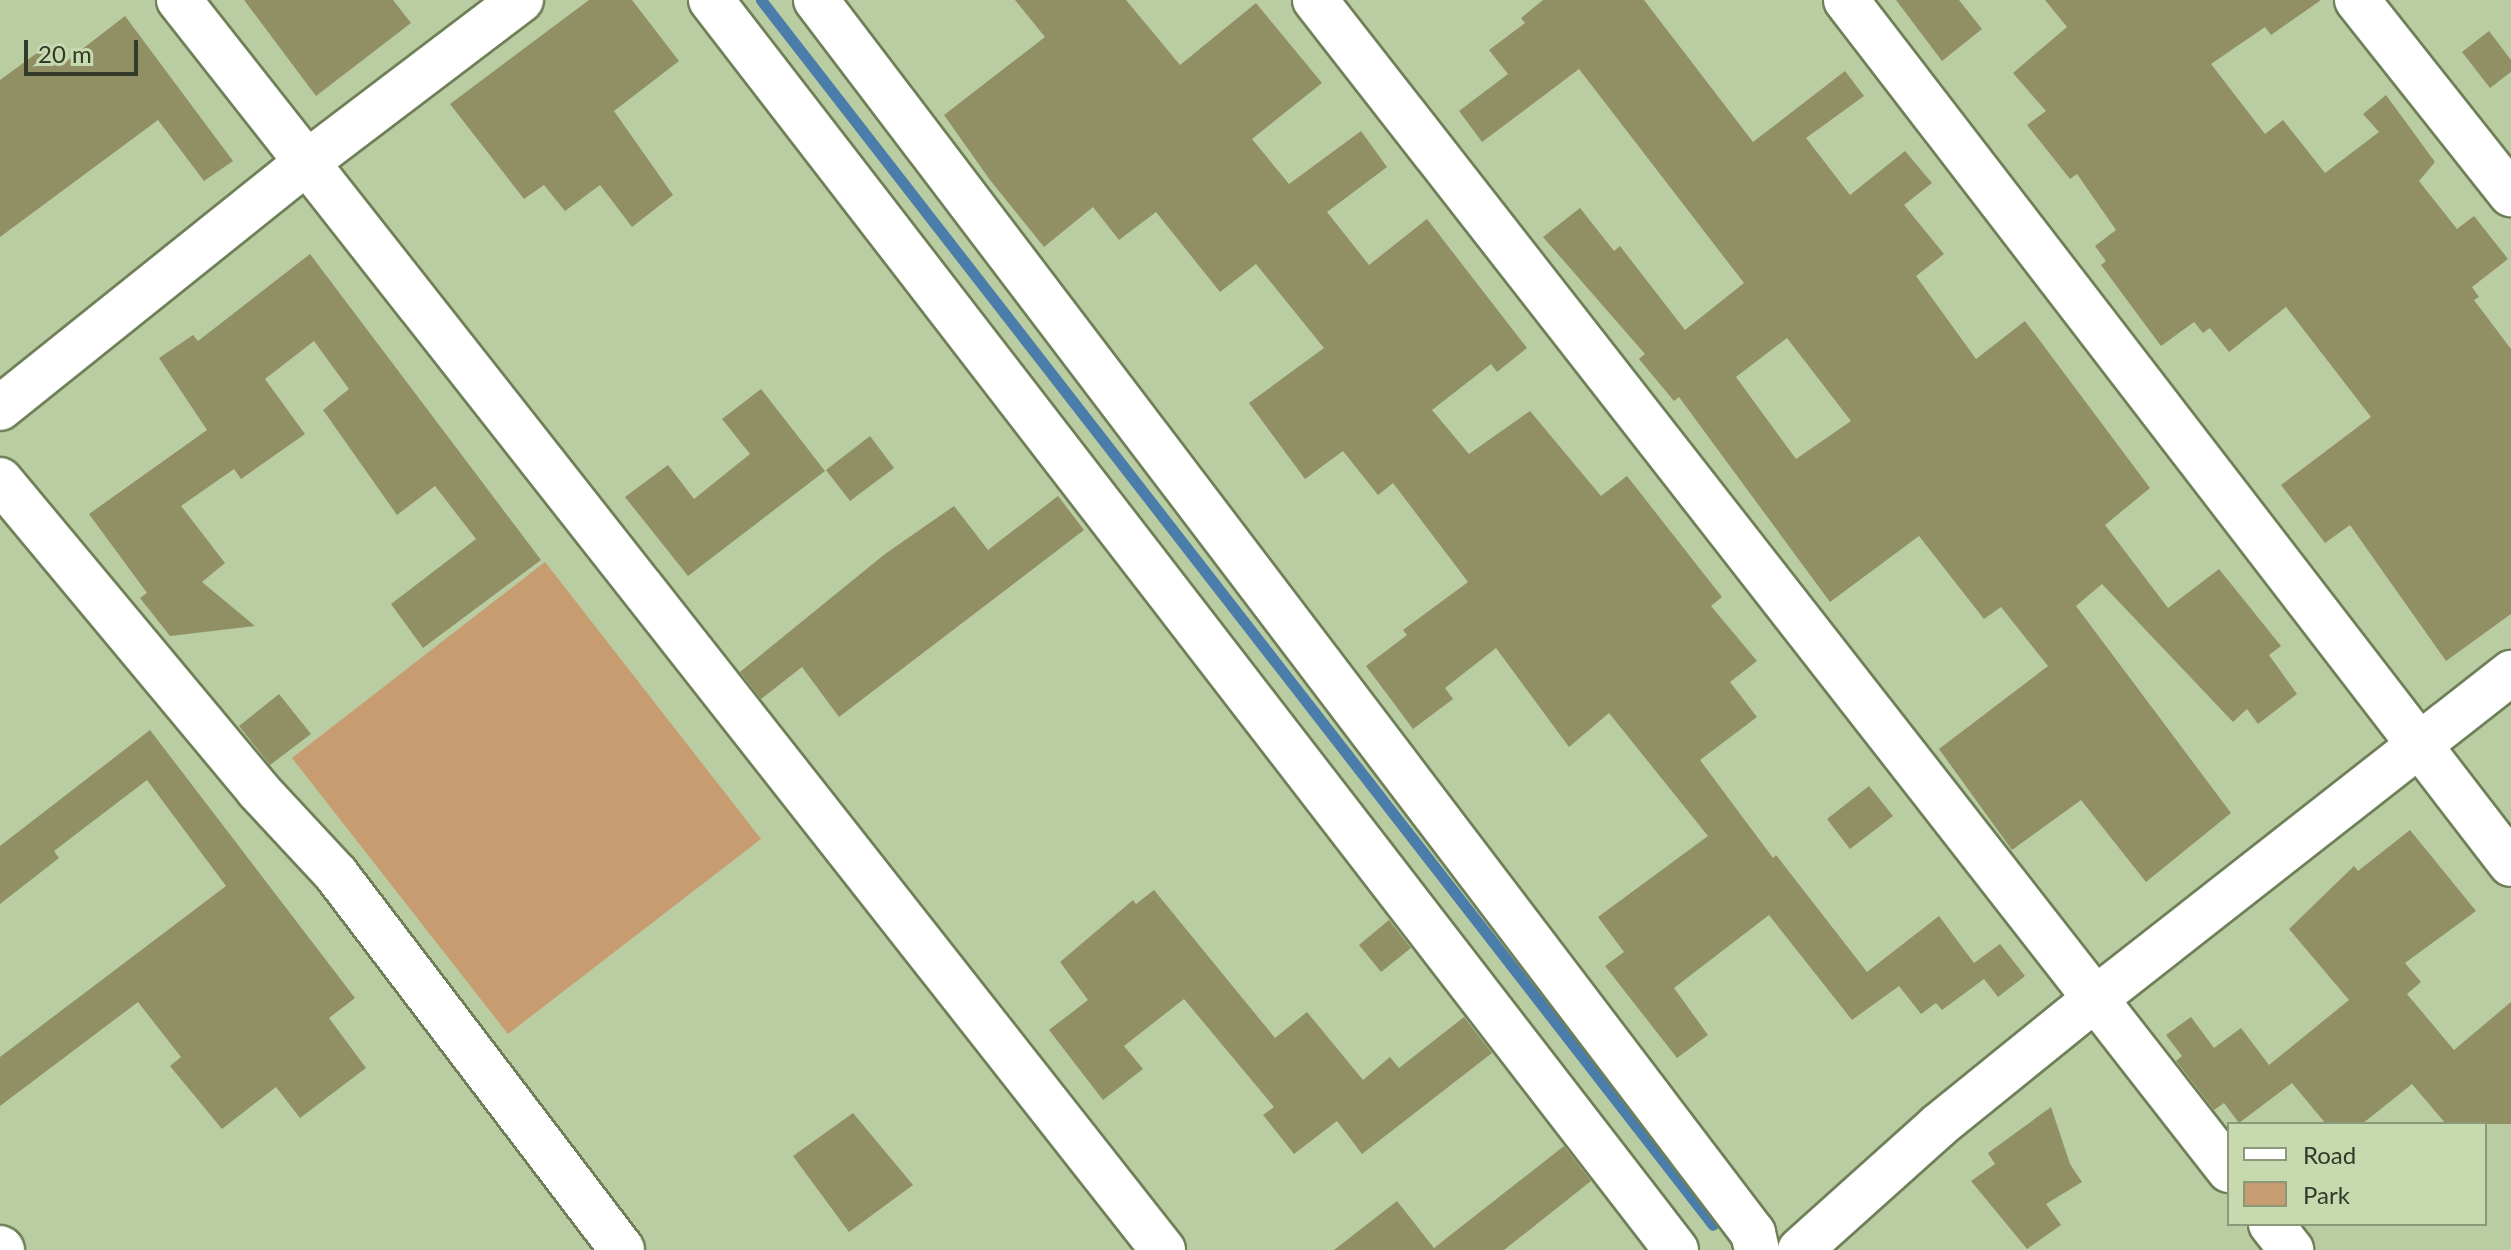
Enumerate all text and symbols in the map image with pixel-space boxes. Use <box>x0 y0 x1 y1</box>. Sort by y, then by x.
scale bar <box>28 24 142 74</box>
text: 20 m <box>38 39 92 68</box>
legend <box>2227 1122 2487 1226</box>
text: Road <box>2303 1140 2356 1169</box>
text: Park <box>2303 1180 2350 1209</box>

